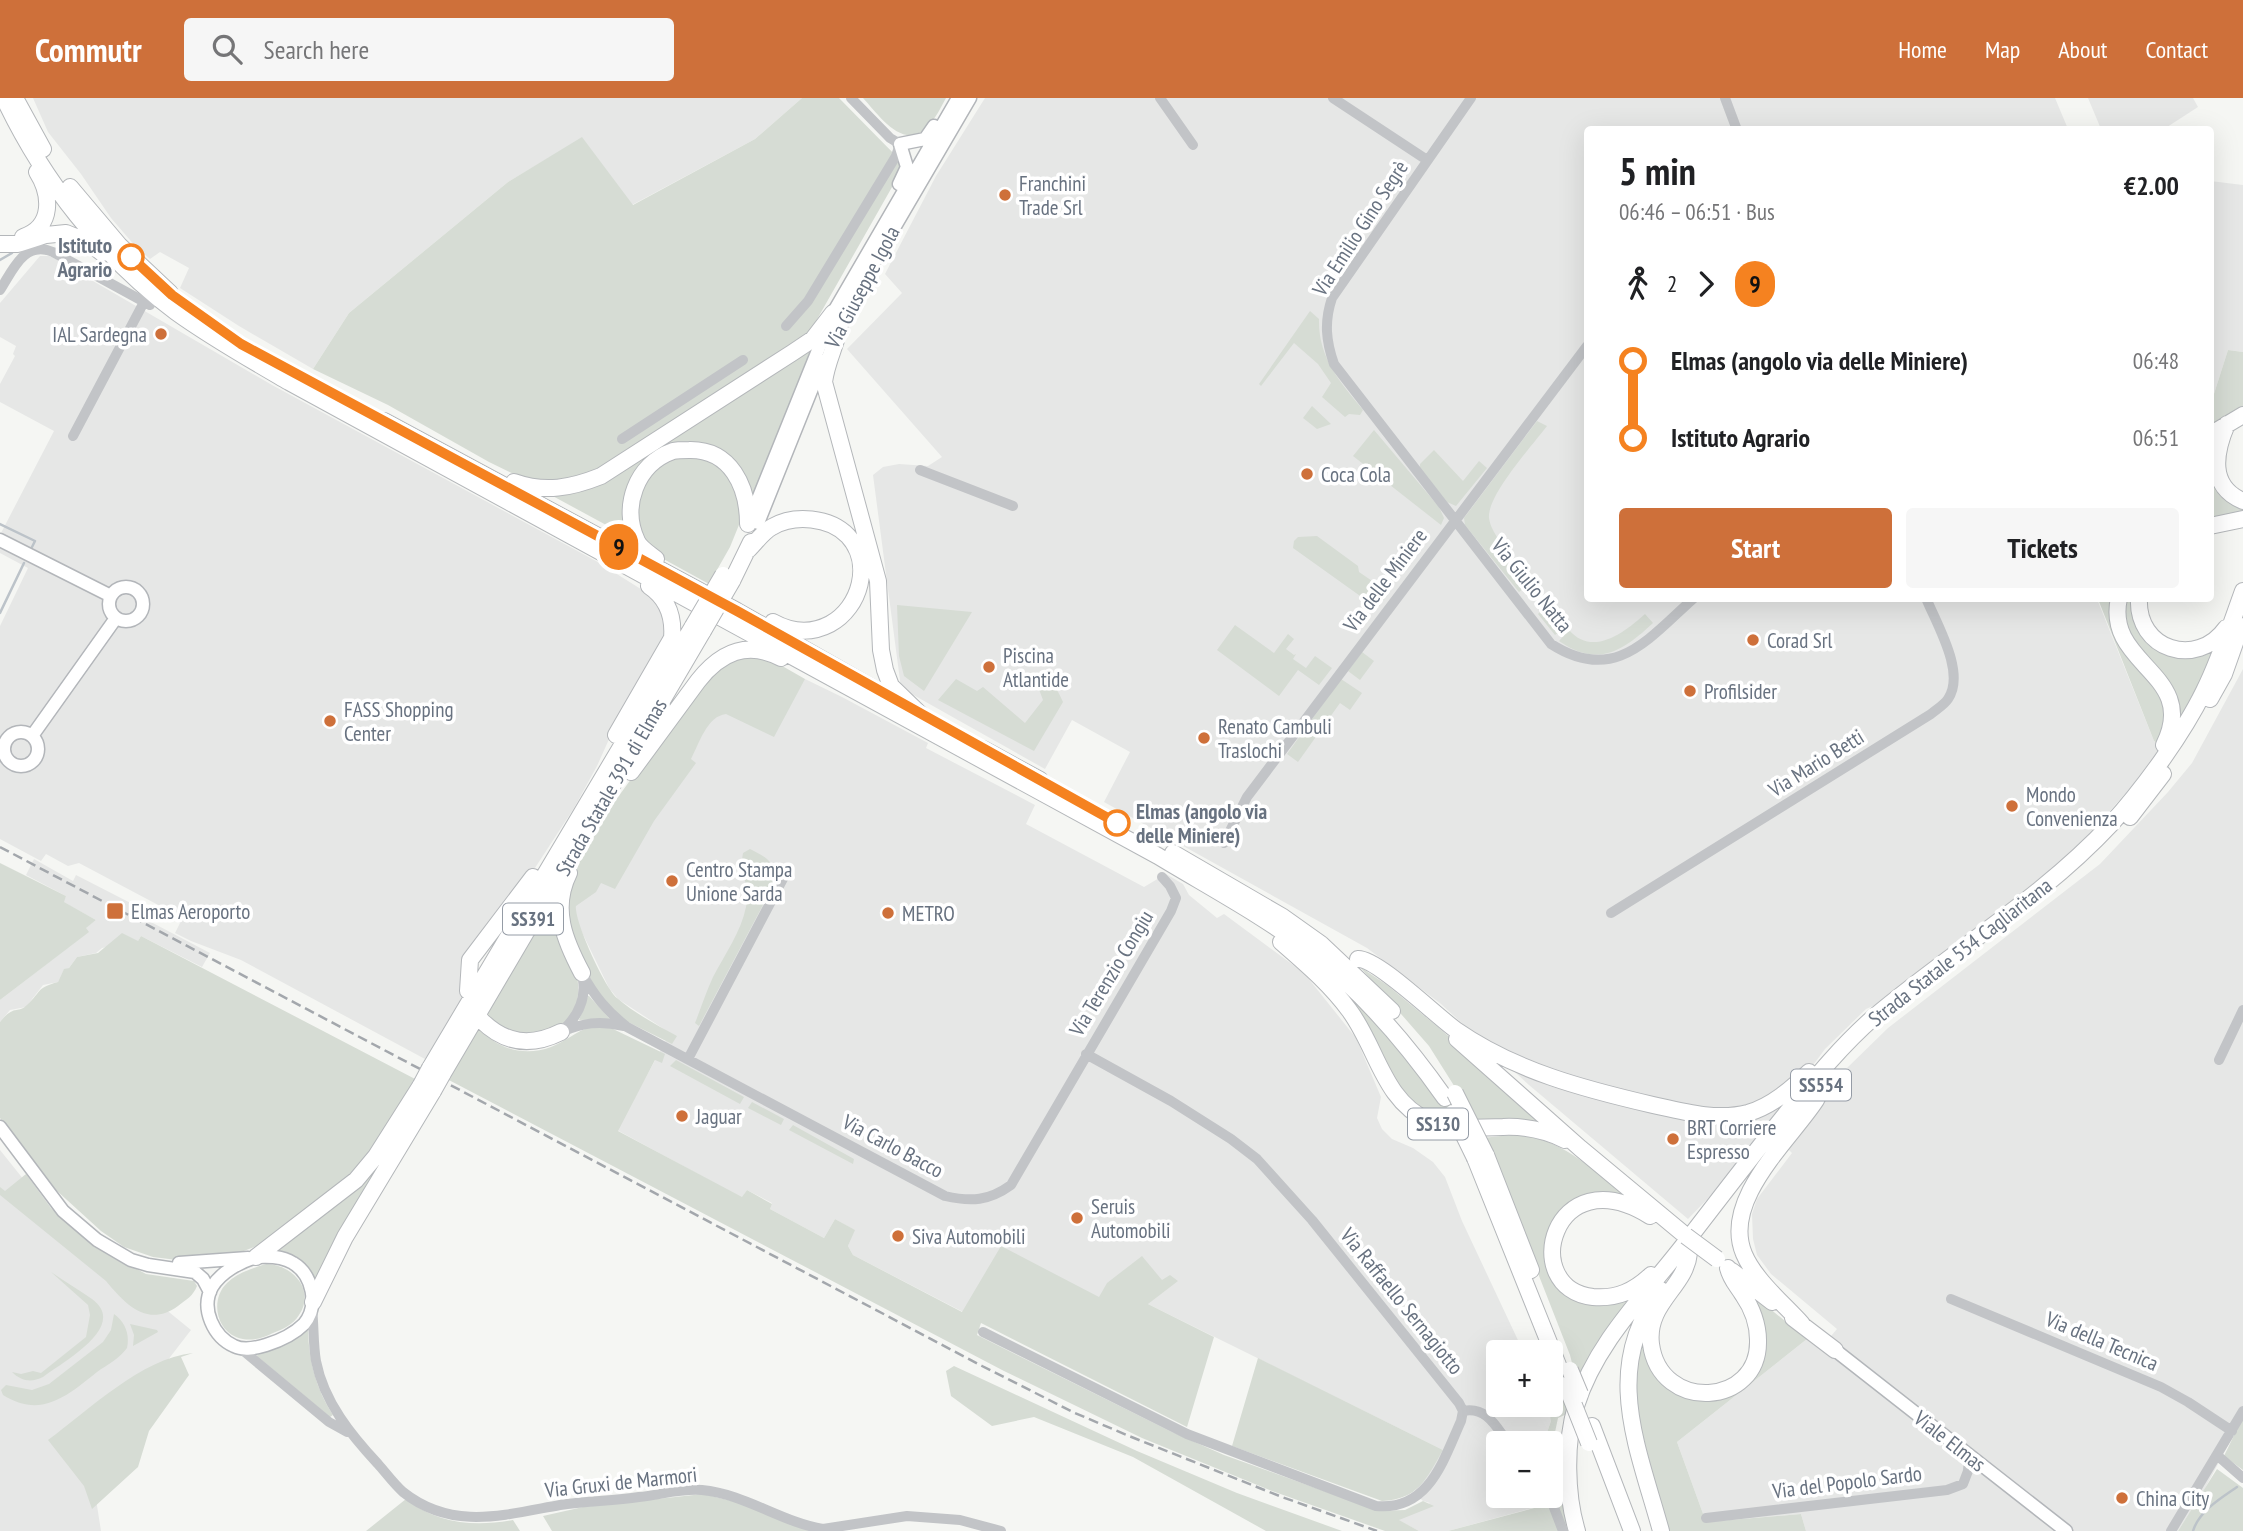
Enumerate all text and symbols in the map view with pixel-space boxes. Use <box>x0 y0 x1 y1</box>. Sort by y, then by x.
search box <box>184 18 674 81</box>
text: Commutr <box>35 28 142 71</box>
icon: search <box>208 30 246 68</box>
text: Search here <box>264 33 369 66</box>
text: Home <box>1898 34 1947 65</box>
text: Map <box>1985 34 2020 65</box>
text: About <box>2058 34 2107 65</box>
text: Contact <box>2145 34 2208 65</box>
text: 5 min <box>1619 146 1696 195</box>
street label: Via Emilio Gino Segrè <box>1306 155 1414 302</box>
text: €2.00 <box>2124 169 2179 202</box>
place label: Franchini Trade Srl <box>1019 170 1086 221</box>
marker: Franchini Trade Srl <box>997 187 1013 203</box>
text: 06:46 – 06:51 · Bus <box>1619 197 1775 226</box>
street label: Via Giuseppe Igola <box>818 221 906 354</box>
place label: Istituto Agrario <box>56 232 112 283</box>
marker: Istituto Agrario <box>118 244 144 270</box>
icon: walk <box>1619 265 1657 303</box>
icon: forward <box>1687 265 1725 303</box>
text: 9 <box>1749 268 1761 299</box>
text: 2 <box>1667 269 1677 298</box>
place label: IAL Sardegna <box>52 321 147 348</box>
marker: IAL Sardegna <box>153 326 169 342</box>
text: Elmas (angolo via delle Miniere) <box>1671 344 1968 377</box>
text: 06:48 <box>2133 346 2179 375</box>
text: Istituto Agrario <box>1671 421 1810 454</box>
text: 06:51 <box>2133 423 2179 452</box>
place label: Coca Cola <box>1321 461 1391 488</box>
marker: Coca Cola <box>1299 466 1315 482</box>
button: Start <box>1619 508 1892 588</box>
button: Tickets <box>1906 508 2179 588</box>
street label: Via delle Miniere <box>1337 523 1433 638</box>
line badge: 9 <box>596 524 642 570</box>
text: 9 <box>613 531 625 562</box>
street label: Via Giulio Natta <box>1485 532 1578 638</box>
place label: Corad Srl <box>1767 627 1833 654</box>
marker: Corad Srl <box>1745 632 1761 648</box>
place label: Piscina Atlantide <box>1003 642 1069 693</box>
marker: Piscina Atlantide <box>981 659 997 675</box>
place label: Profilsider <box>1704 678 1777 705</box>
marker: Profilsider <box>1682 683 1698 699</box>
street label: Strada Statale 391 di Elmas <box>549 694 673 880</box>
place label: FASS Shopping Center <box>344 696 453 747</box>
marker: FASS Shopping Center <box>322 713 338 729</box>
place label: Renato Cambuli Traslochi <box>1218 713 1332 764</box>
street label: Via Mario Betti <box>1762 723 1869 803</box>
marker: Renato Cambuli Traslochi <box>1196 730 1212 746</box>
place label: Mondo Convenienza <box>2026 781 2118 832</box>
place label: Elmas (angolo via delle Miniere) <box>1136 798 1267 849</box>
marker: Mondo Convenienza <box>2004 798 2020 814</box>
marker: Elmas (angolo via delle Miniere) <box>1104 810 1130 836</box>
place label: Centro Stampa Unione Sarda <box>686 856 792 907</box>
street label: Strada Statale 554 Cagliaritana <box>1863 872 2057 1032</box>
marker: Centro Stampa Unione Sarda <box>664 873 680 889</box>
place label: Elmas Aeroporto <box>131 898 250 925</box>
place label: METRO <box>902 900 955 927</box>
marker: Elmas Aeroporto <box>105 901 125 921</box>
road number: SS391 <box>503 904 563 934</box>
marker: METRO <box>880 905 896 921</box>
street label: Via Terenzio Congiu <box>1062 905 1159 1042</box>
road number: SS554 <box>1791 1070 1851 1100</box>
place label: Jaguar <box>695 1103 742 1130</box>
marker: Jaguar <box>674 1108 690 1124</box>
street label: Via Carlo Bacco <box>837 1108 948 1184</box>
road number: SS130 <box>1408 1108 1468 1140</box>
place label: BRT Corriere Espresso <box>1687 1114 1776 1165</box>
marker: BRT Corriere Espresso <box>1665 1131 1681 1147</box>
place label: Seruis Automobili <box>1091 1193 1171 1244</box>
marker: Seruis Automobili <box>1069 1210 1085 1226</box>
street label: Via Raffaello Sernagiotto <box>1334 1221 1469 1380</box>
place label: Siva Automobili <box>912 1223 1026 1250</box>
marker: Siva Automobili <box>890 1228 906 1244</box>
street label: Via della Tecnica <box>2041 1305 2162 1377</box>
map controls <box>1486 1340 1563 1508</box>
button: + <box>1486 1340 1563 1417</box>
street label: Viale Elmas <box>1908 1404 1991 1477</box>
button: − <box>1486 1431 1563 1508</box>
street label: Via del Popolo Sardo <box>1770 1459 1923 1505</box>
street label: Via Gruxi de Marmori <box>543 1461 698 1504</box>
place label: China City <box>2136 1485 2209 1512</box>
marker: China City <box>2114 1490 2130 1506</box>

